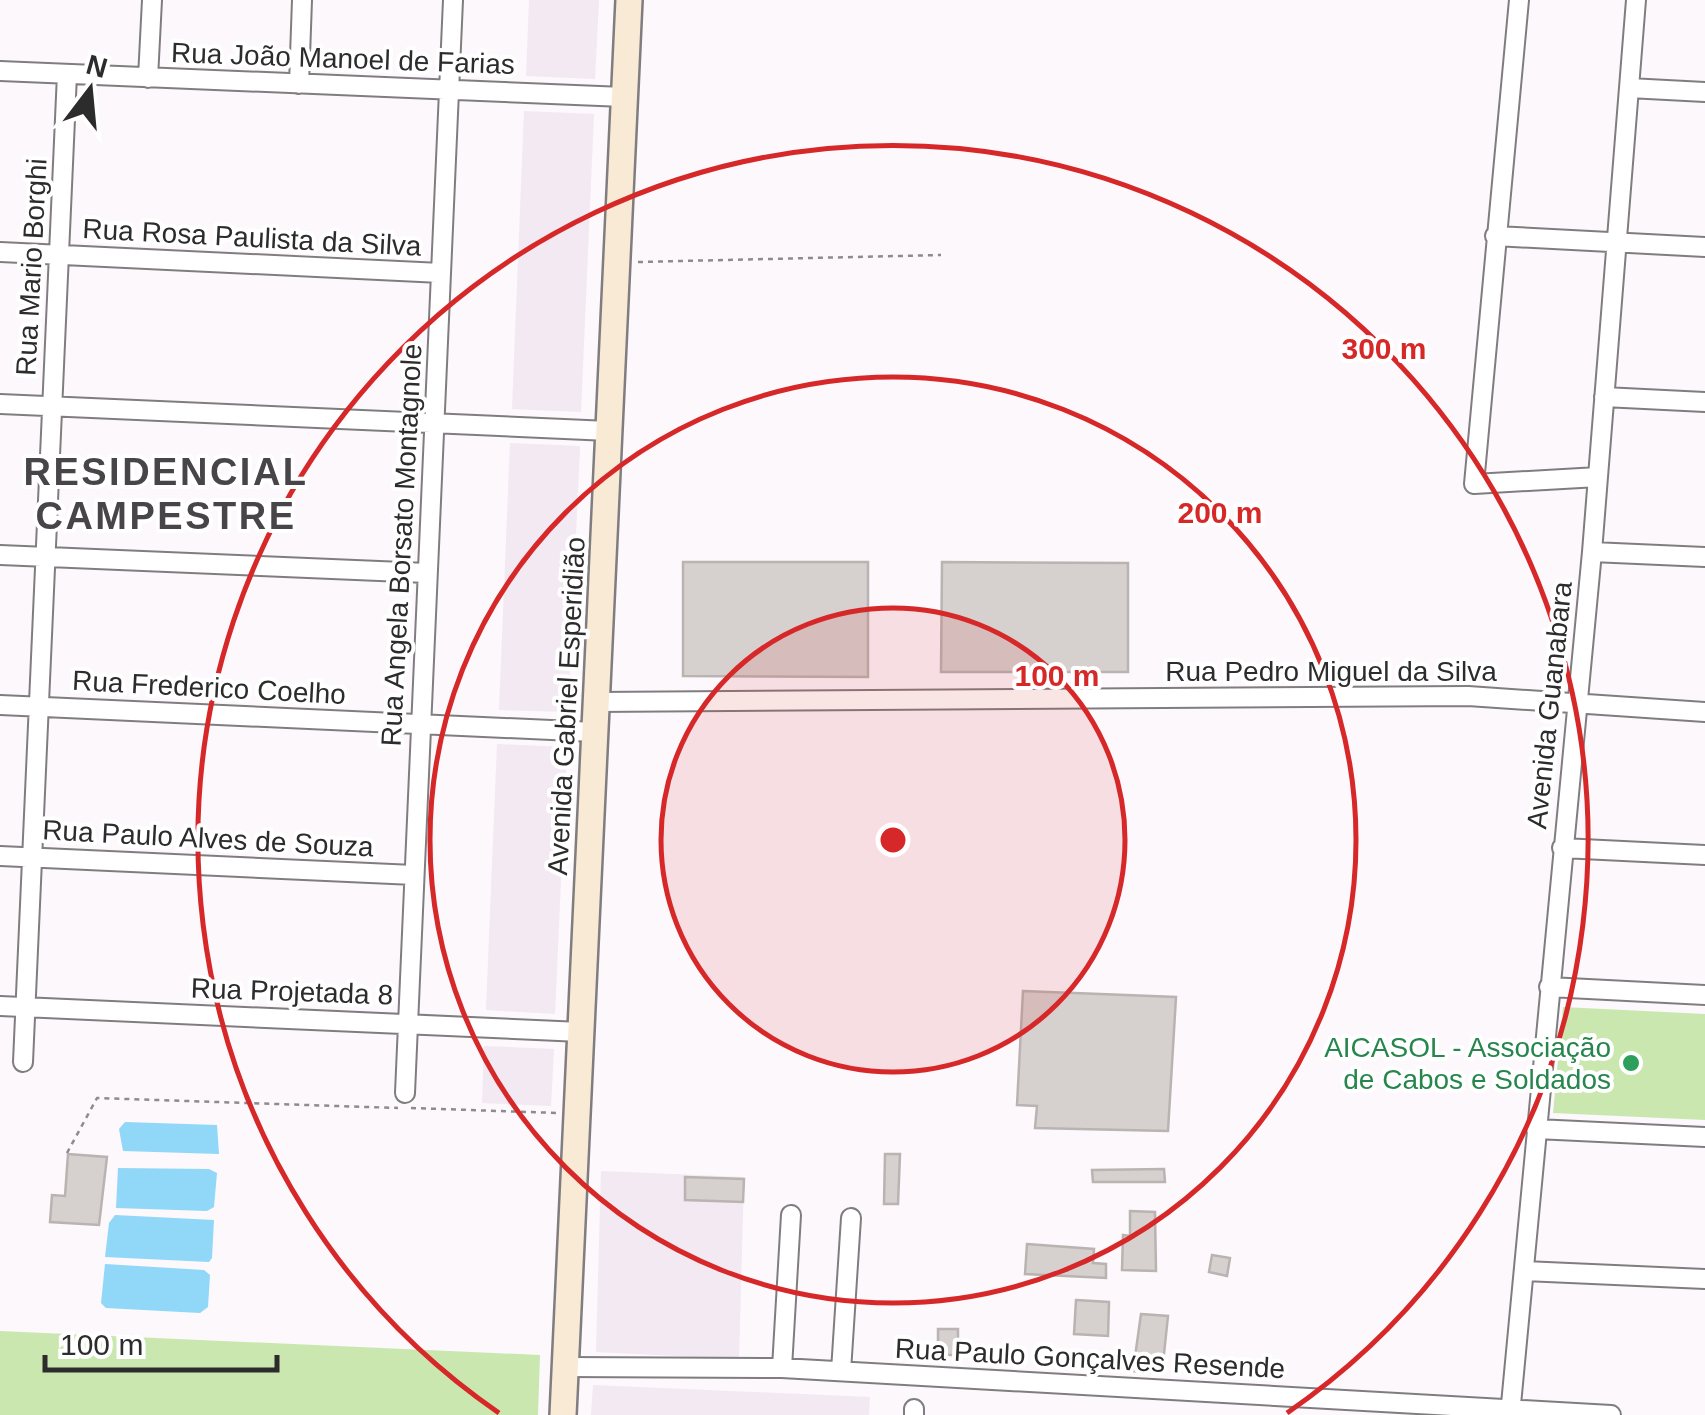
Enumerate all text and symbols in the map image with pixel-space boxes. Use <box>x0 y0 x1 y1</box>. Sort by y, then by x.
street label: Rua João Manoel de Farias <box>171 37 515 80</box>
north arrow <box>40 40 140 140</box>
text: N <box>83 49 111 84</box>
street label: Rua Mario Borghi <box>10 157 53 377</box>
street label: Rua Rosa Paulista da Silva <box>82 213 423 262</box>
text: 300 m <box>1341 332 1427 365</box>
street label: Rua Angela Borsato Montagnole <box>375 343 428 747</box>
district label: RESIDENCIAL CAMPESTRE <box>23 451 309 537</box>
text: 200 m <box>1177 496 1263 529</box>
street label: Avenida Gabriel Esperidião <box>542 536 591 876</box>
street label: Avenida Guanabara <box>1521 579 1578 830</box>
street label: Rua Pedro Miguel da Silva <box>1165 656 1497 687</box>
text: 100 m <box>1014 659 1100 692</box>
street label: Rua Frederico Coelho <box>71 665 347 710</box>
street label: Rua Paulo Alves de Souza <box>42 814 375 863</box>
centre of rings <box>875 822 911 858</box>
street label: Rua Projetada 8 <box>190 972 394 1011</box>
place label: AICASOL - Associação de Cabos e Soldados <box>1324 1032 1611 1095</box>
marker: AICASOL - Associação de Cabos e Soldados <box>1620 1052 1642 1074</box>
scale bar <box>45 1310 278 1372</box>
text: 100 m <box>60 1328 143 1361</box>
street label: Rua Paulo Gonçalves Resende <box>894 1333 1286 1384</box>

